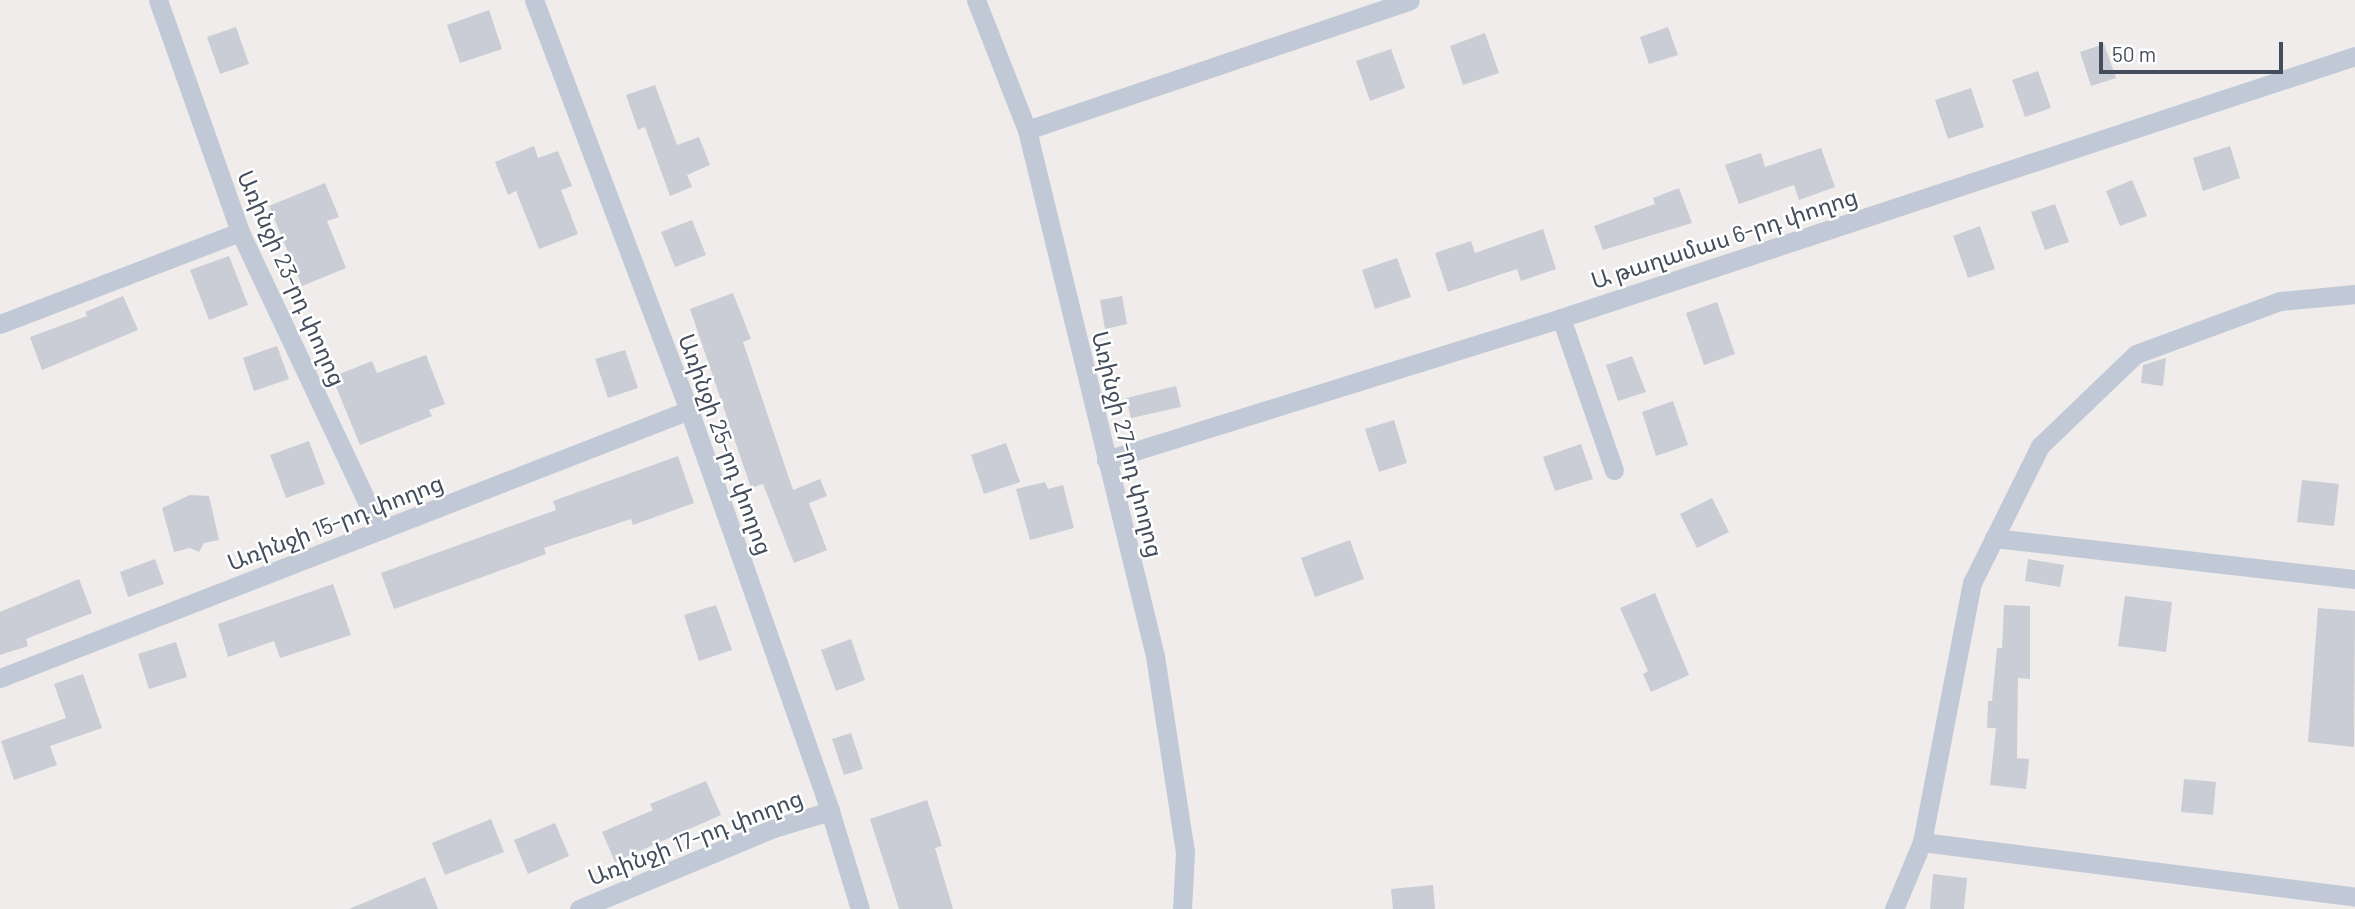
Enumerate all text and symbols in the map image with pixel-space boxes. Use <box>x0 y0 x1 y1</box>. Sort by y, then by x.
scale bar <box>2103 28 2287 72</box>
text: 50 m <box>2112 41 2156 66</box>
street label: Առինջի 23-րդ փողոց <box>232 166 352 390</box>
street label: Ա թաղամաս 6-րդ փողոց <box>1587 182 1861 294</box>
street label: Առինջի 27-րդ փողոց <box>1087 328 1169 560</box>
street label: Առինջի 25-րդ փողոց <box>673 330 779 558</box>
street label: Առինջի 15-րդ փողոց <box>223 468 447 576</box>
street label: Առինջի 17-րդ փողոց <box>584 783 806 891</box>

